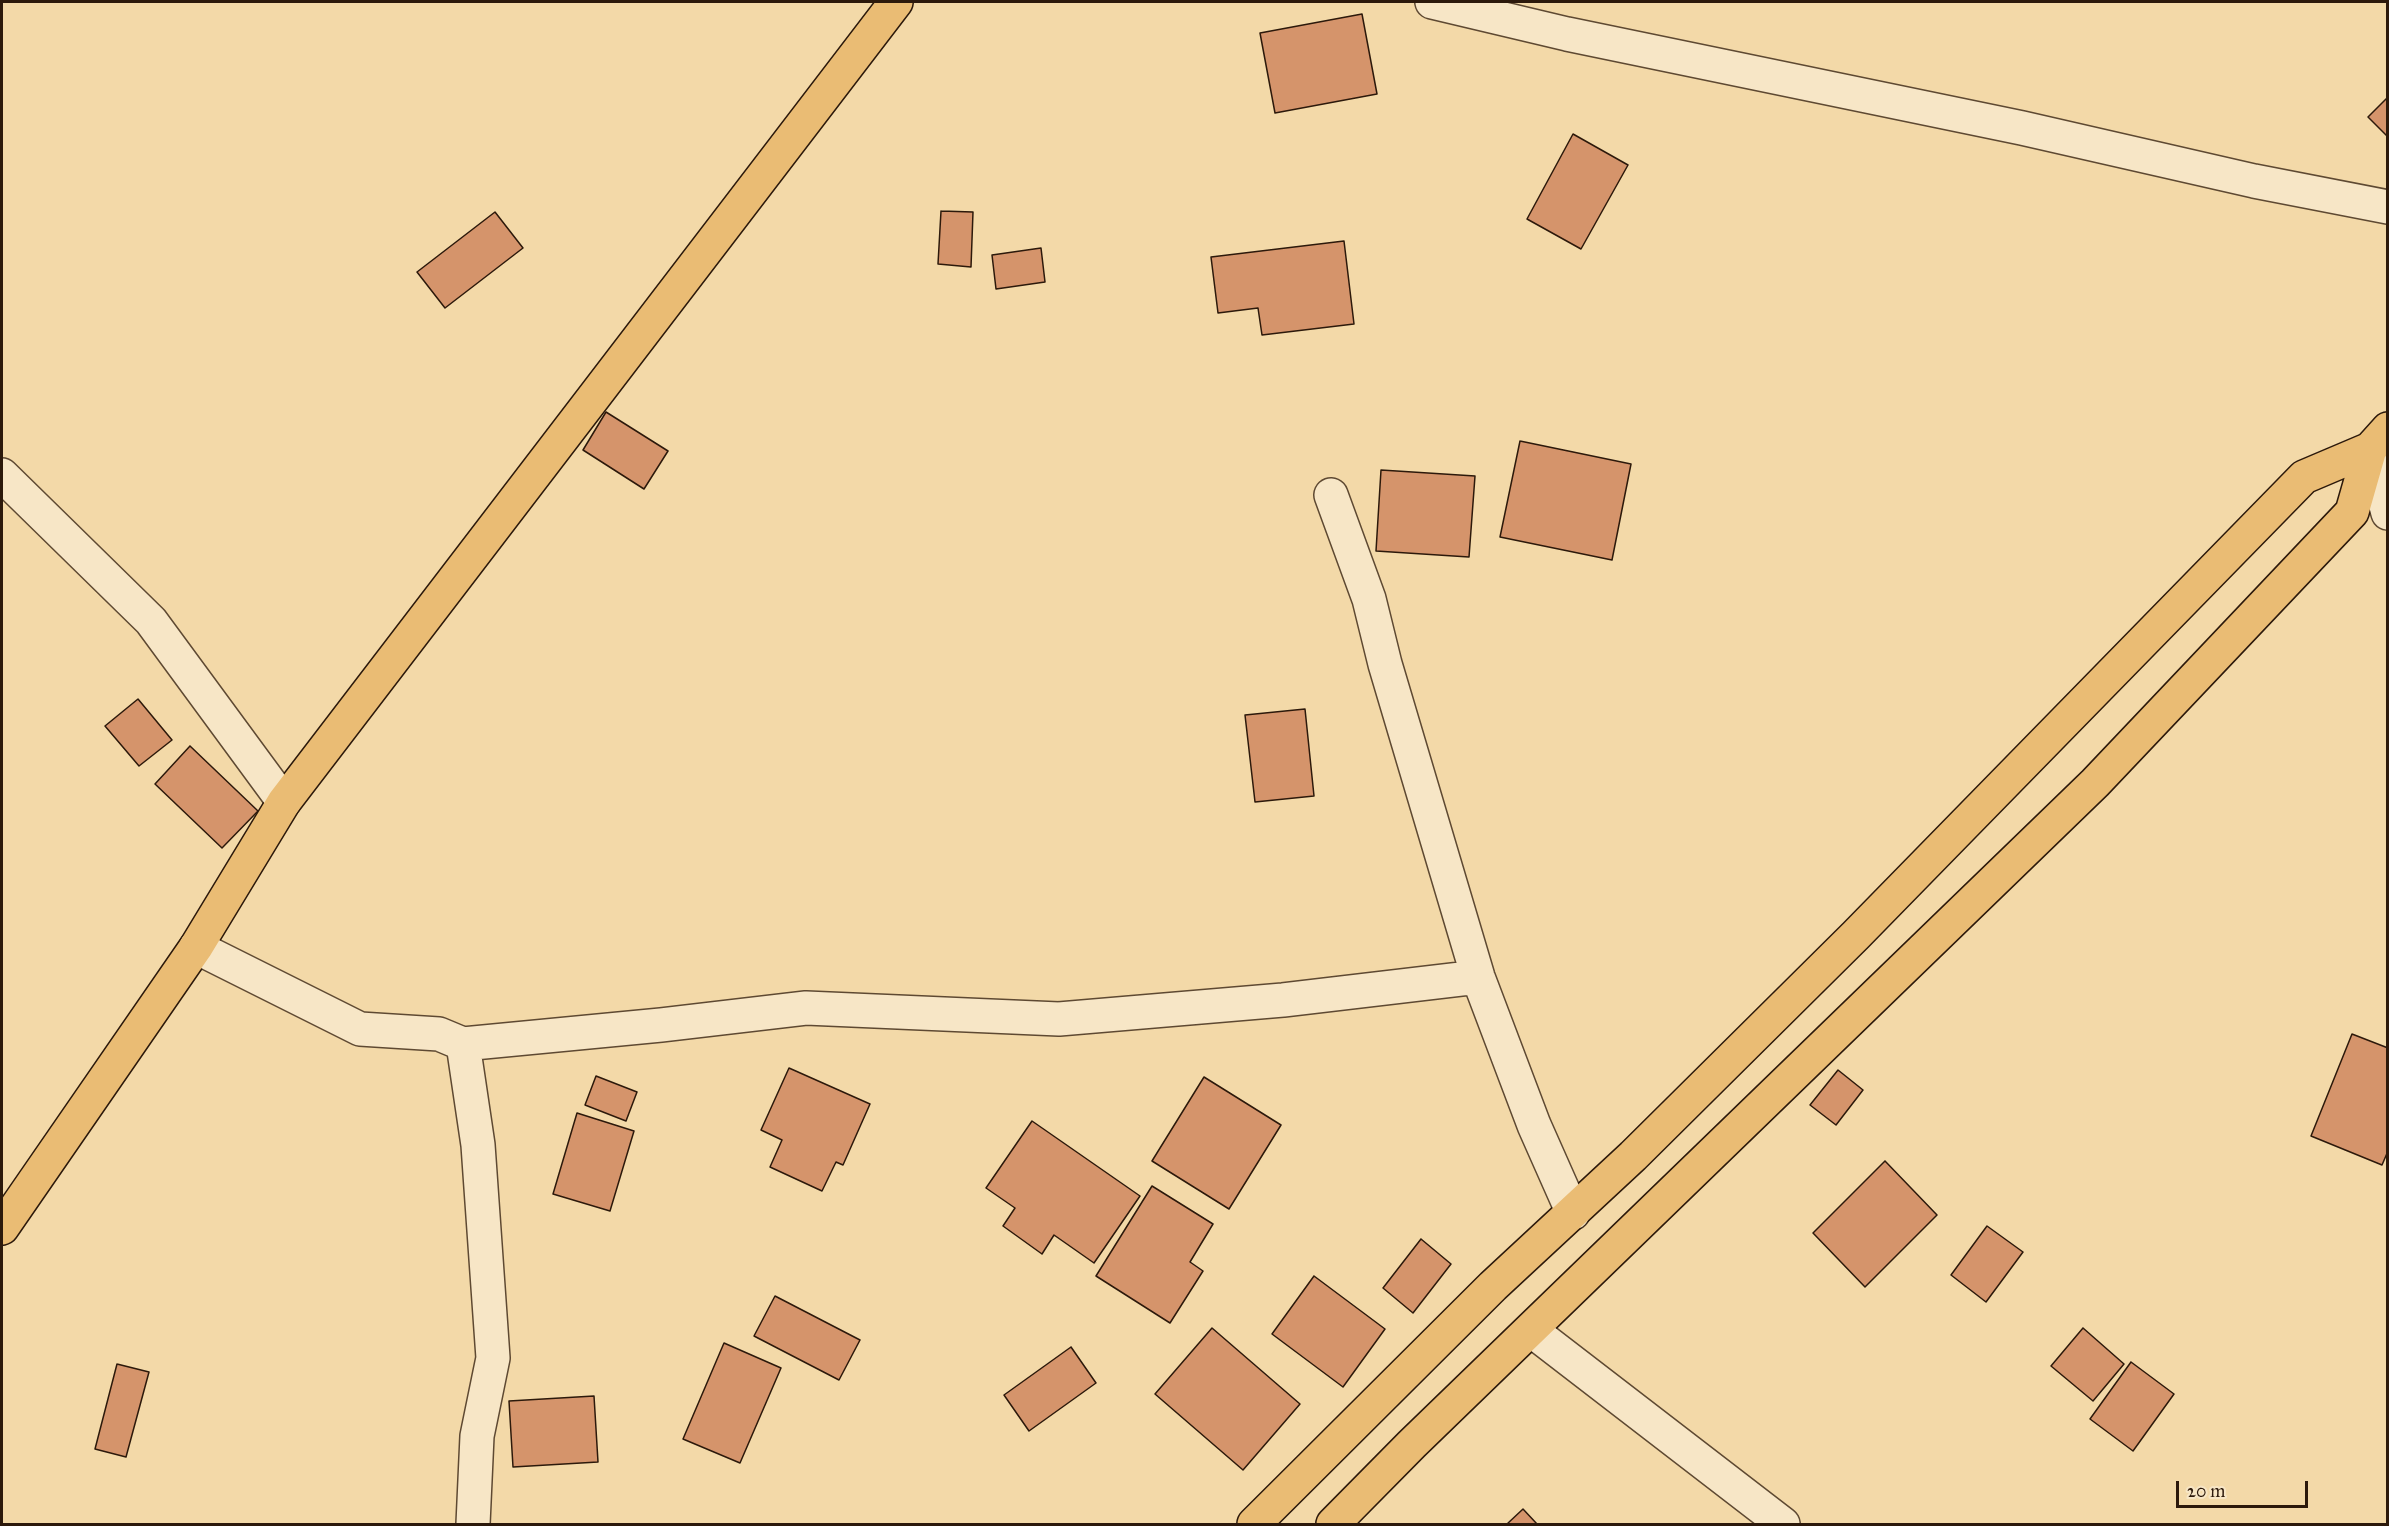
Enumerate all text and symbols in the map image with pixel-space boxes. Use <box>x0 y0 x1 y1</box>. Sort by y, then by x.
scale bar <box>2179 1469 2311 1507</box>
text: 20 m <box>2187 1480 2225 1502</box>

